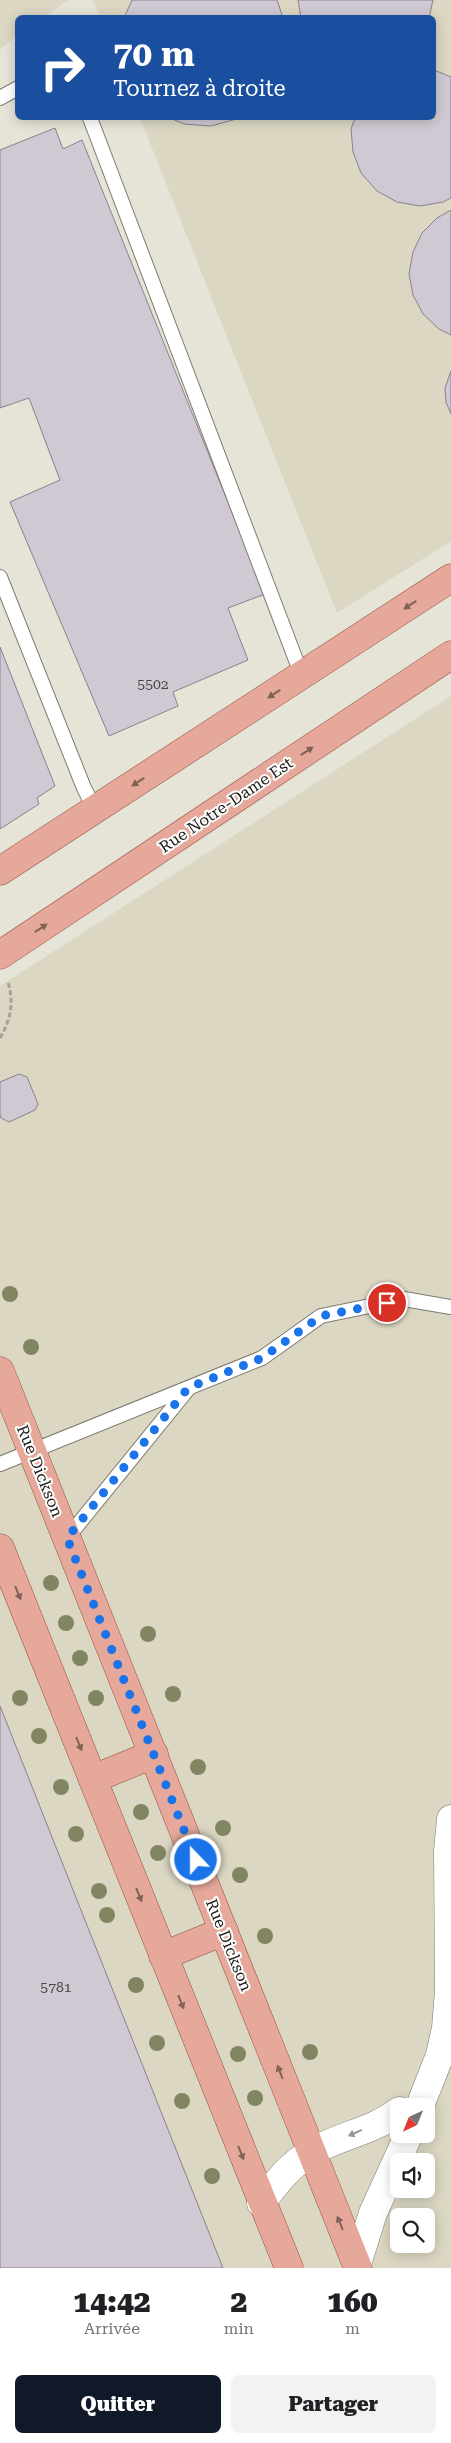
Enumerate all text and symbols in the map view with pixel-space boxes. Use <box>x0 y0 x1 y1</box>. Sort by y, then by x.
text: 70 m <box>113 34 195 75</box>
icon: right <box>30 35 95 100</box>
text: Tournez à droite <box>113 76 286 101</box>
one-way arrow <box>404 600 417 610</box>
house number: 5502 <box>137 676 169 692</box>
one-way arrow <box>268 689 281 698</box>
one-way arrow <box>301 746 314 755</box>
street label: Rue Notre-Dame Est <box>156 753 296 857</box>
one-way arrow <box>131 777 145 787</box>
one-way arrow <box>34 923 47 932</box>
pin <box>366 1282 408 1324</box>
icon: arrive <box>373 1289 401 1317</box>
street label: Rue Dickson <box>13 1422 67 1520</box>
one-way arrow <box>15 1586 23 1600</box>
one-way arrow <box>75 1737 83 1752</box>
position arrow <box>169 1833 221 1885</box>
one-way arrow <box>135 1888 143 1903</box>
street label: Rue Dickson <box>202 1896 256 1994</box>
house number: 5781 <box>40 1979 72 1995</box>
one-way arrow <box>178 1995 186 2009</box>
one-way arrow <box>275 2065 283 2079</box>
north arrow <box>390 2098 435 2142</box>
map controls <box>390 2098 435 2253</box>
one-way arrow <box>348 2130 362 2138</box>
one-way arrow <box>238 2146 246 2160</box>
button: sound <box>390 2153 435 2198</box>
button: search <box>390 2208 435 2253</box>
one-way arrow <box>336 2215 344 2230</box>
text: 14:42 <box>73 2284 151 2319</box>
text: 2 <box>230 2284 247 2319</box>
text: 160 <box>327 2284 378 2319</box>
text: Arrivée <box>84 2319 140 2338</box>
text: min <box>224 2319 254 2338</box>
text: m <box>345 2319 360 2338</box>
button: Quitter <box>15 2375 221 2433</box>
button: Partager <box>231 2375 436 2433</box>

